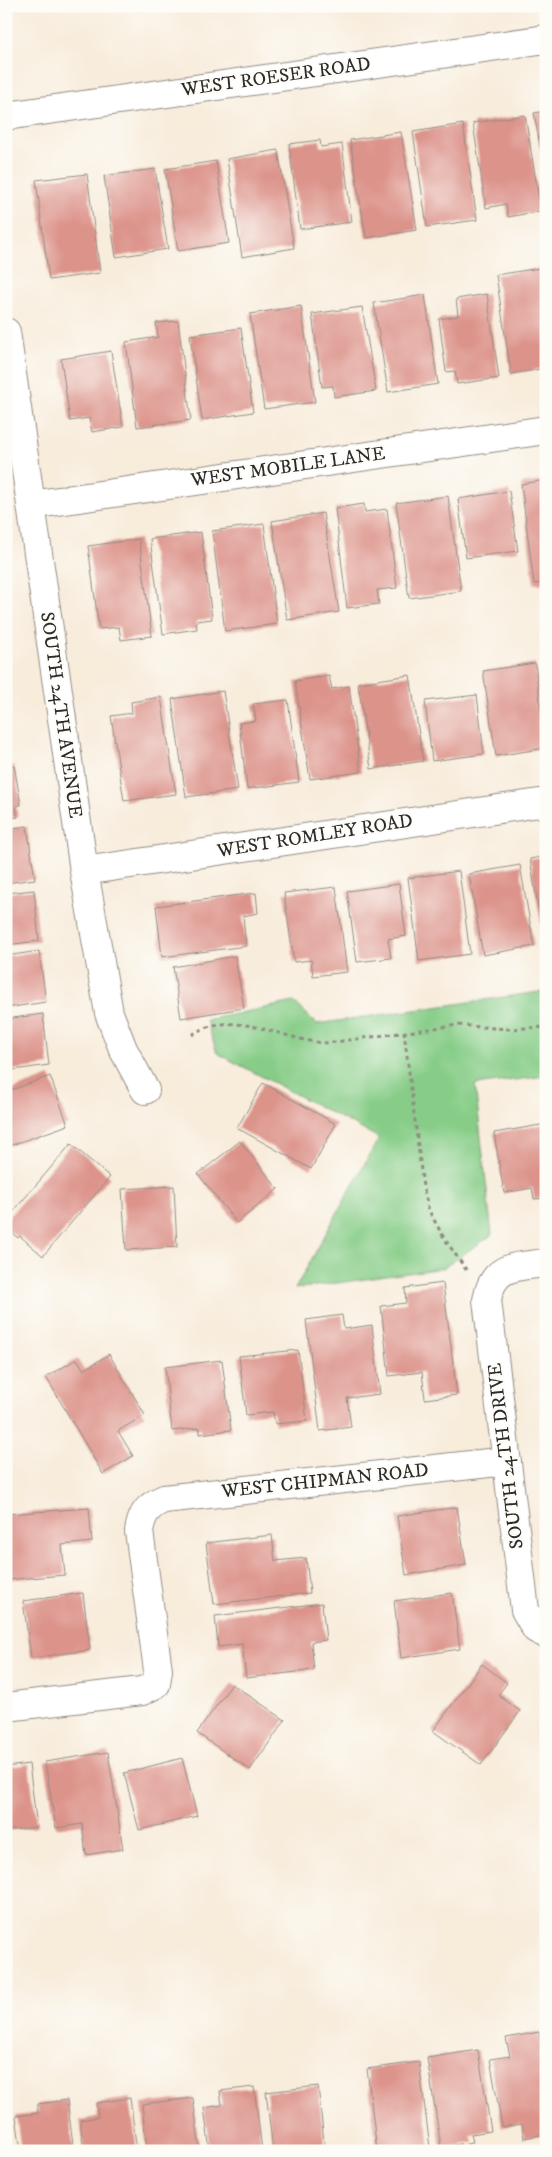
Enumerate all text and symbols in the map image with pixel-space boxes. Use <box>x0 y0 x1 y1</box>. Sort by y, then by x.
street label: WEST ROESER ROAD <box>179 52 372 102</box>
street label: WEST MOBILE LANE <box>188 442 387 492</box>
street label: SOUTH 24TH AVENUE <box>35 610 87 820</box>
street label: WEST ROMLEY ROAD <box>215 809 414 863</box>
street label: SOUTH 24TH DRIVE <box>483 1362 529 1550</box>
street label: WEST CHIPMAN ROAD <box>219 1459 430 1503</box>

